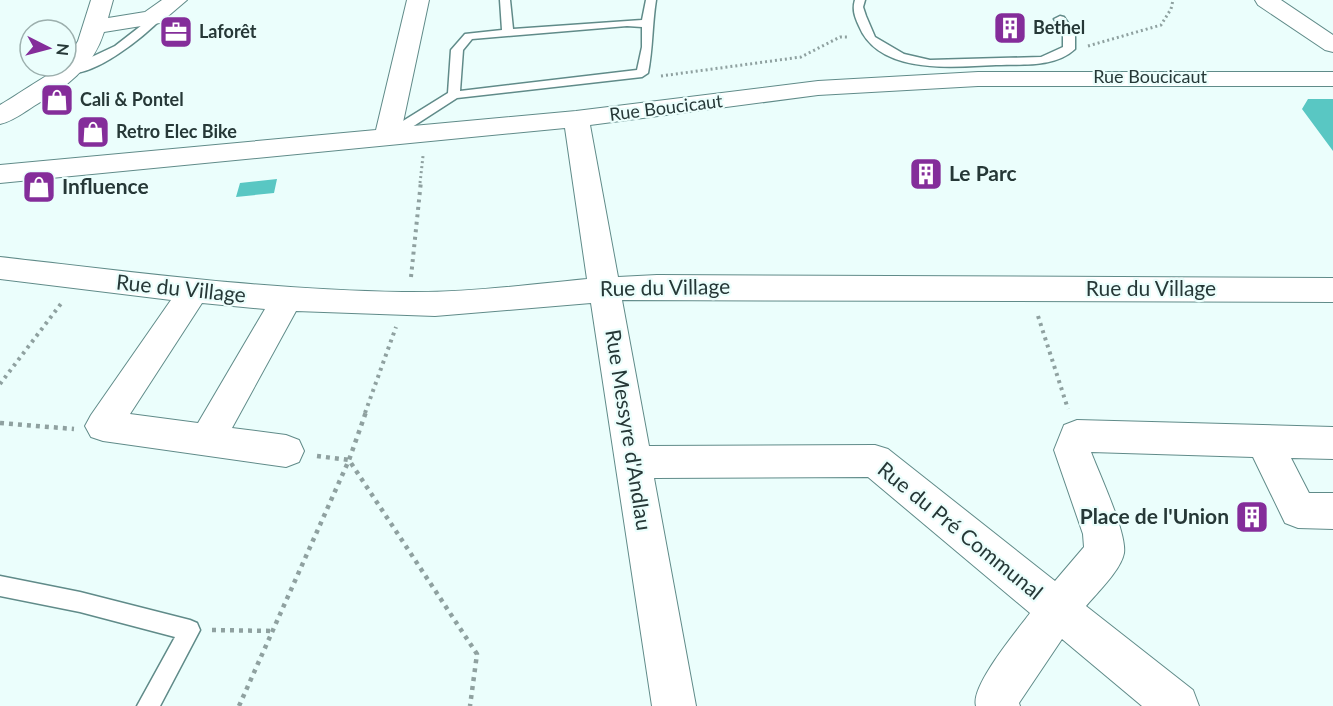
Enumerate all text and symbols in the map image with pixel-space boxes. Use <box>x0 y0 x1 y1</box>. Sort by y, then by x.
building icon: Bethel <box>992 10 1028 46</box>
office icon: Laforêt <box>158 14 194 50</box>
place label: Bethel <box>1033 16 1085 38</box>
north arrow <box>18 18 78 78</box>
place label: Laforêt <box>199 20 257 42</box>
text: N <box>53 42 74 57</box>
street label: Rue Boucicaut <box>1093 65 1207 87</box>
shop icon: Cali & Pontel <box>39 82 75 118</box>
place label: Cali & Pontel <box>80 88 184 110</box>
street label: Rue Boucicaut <box>608 89 724 125</box>
shop icon: Retro Elec Bike <box>75 114 111 150</box>
place label: Retro Elec Bike <box>116 120 237 142</box>
building icon: Le Parc <box>908 156 944 192</box>
place label: Le Parc <box>949 160 1017 185</box>
shop icon: Influence <box>21 169 57 205</box>
place label: Influence <box>62 173 149 198</box>
street label: Rue du Village <box>115 268 247 307</box>
street label: Rue du Village <box>600 273 730 300</box>
street label: Rue du Village <box>1086 275 1216 300</box>
street label: Rue Messyre d'Andlau <box>601 327 658 532</box>
street label: Rue du Pré Communal <box>873 456 1048 604</box>
building icon: Place de l'Union <box>1234 499 1270 535</box>
place label: Place de l'Union <box>1080 503 1229 528</box>

